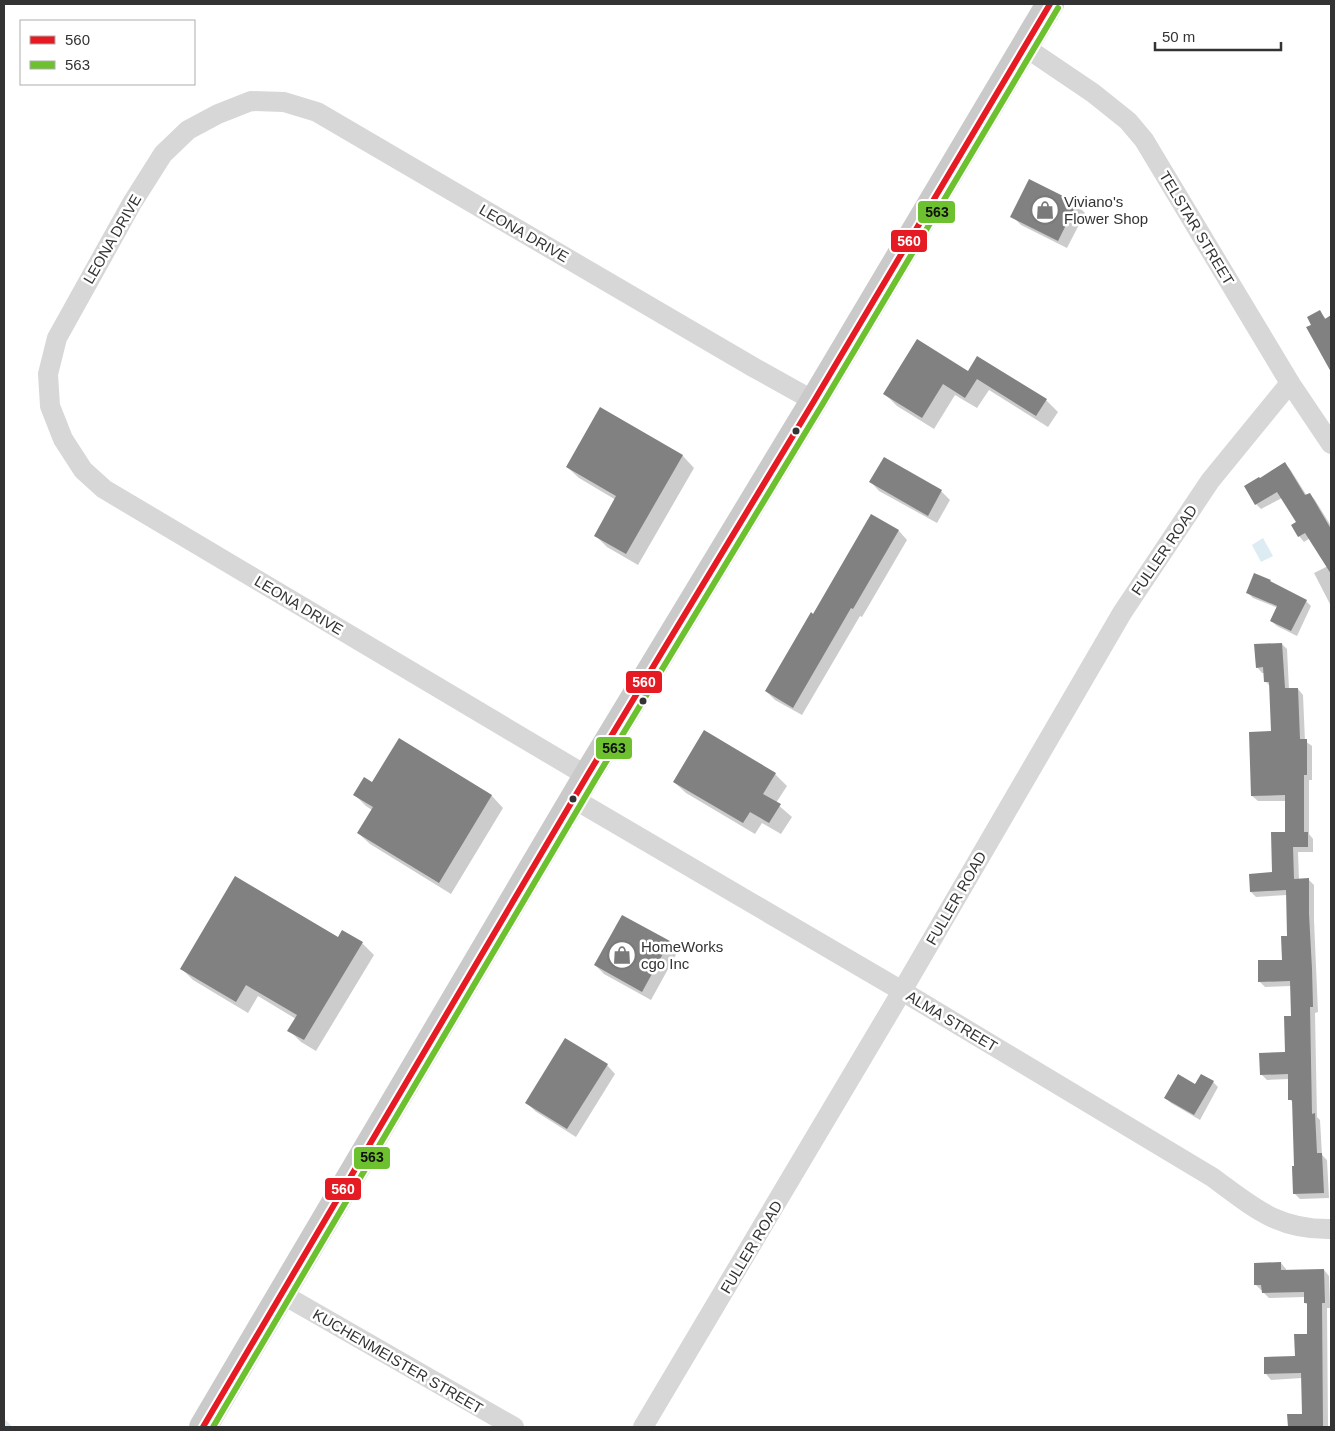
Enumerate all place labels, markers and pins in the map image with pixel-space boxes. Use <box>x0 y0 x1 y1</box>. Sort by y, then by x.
place label: Viviano's Flower Shop <box>1064 193 1148 227</box>
shop icon: Viviano's Flower Shop <box>1030 195 1060 225</box>
unlabelled marker <box>791 426 801 436</box>
unlabelled marker <box>638 696 648 706</box>
unlabelled marker <box>568 794 578 804</box>
place label: HomeWorks cgo Inc <box>641 938 723 972</box>
shop icon: HomeWorks cgo Inc <box>607 940 637 970</box>

